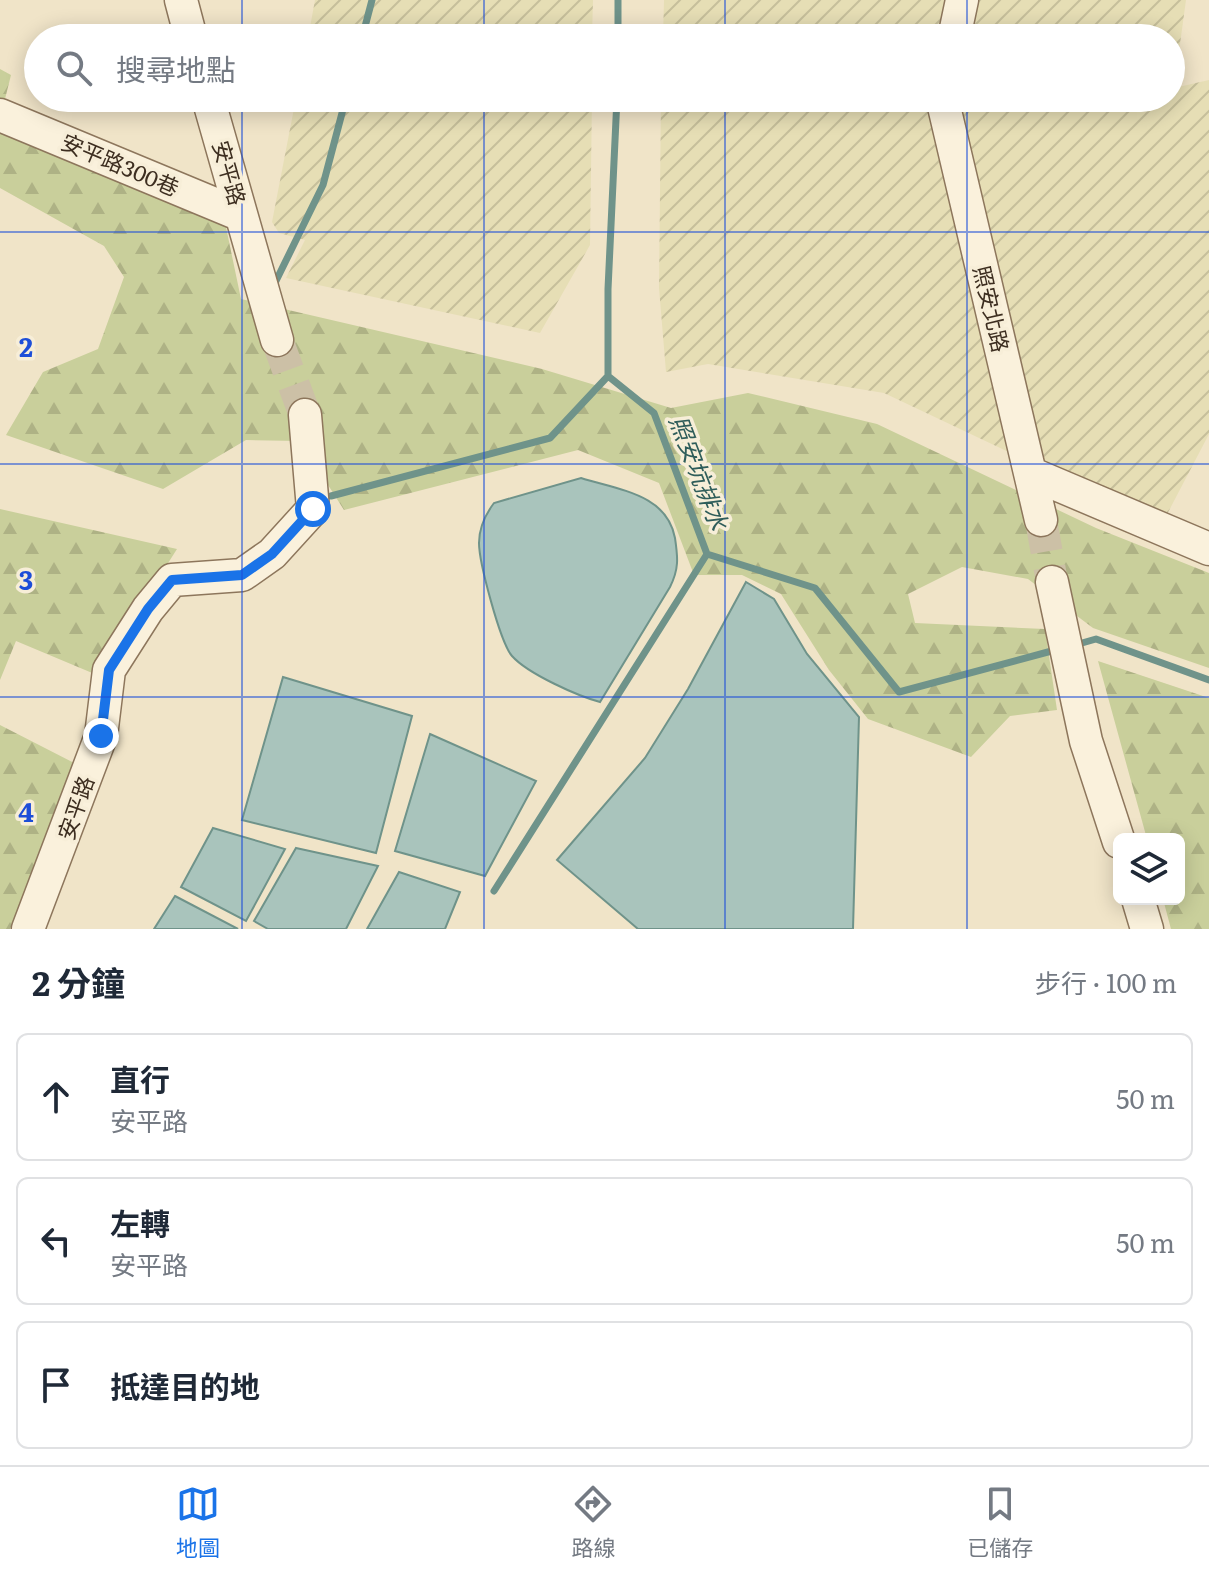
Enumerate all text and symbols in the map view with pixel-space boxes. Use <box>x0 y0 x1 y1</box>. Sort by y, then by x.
search box <box>24 24 1185 112</box>
icon: search <box>52 46 96 90</box>
text: 搜尋地點 <box>116 46 236 90</box>
street label: 安平路300巷 <box>56 124 185 203</box>
street label: 安平路 <box>205 136 255 209</box>
street label: 照安北路 <box>966 262 1018 355</box>
text: 2 <box>19 326 33 365</box>
water label: 照安坑排水 <box>662 410 739 535</box>
route start <box>295 491 331 527</box>
text: 3 <box>19 559 33 598</box>
route end <box>83 718 119 754</box>
street label: 安平路 <box>48 771 101 844</box>
text: 4 <box>18 791 34 830</box>
map controls <box>1113 833 1185 905</box>
button: layers <box>1113 833 1185 905</box>
text: 2 分鐘 <box>32 956 125 1006</box>
text: 步行 · 100 m <box>1035 962 1177 1001</box>
text: 直行 <box>110 1056 170 1100</box>
icon: ahead <box>34 1075 78 1119</box>
text: 50 m <box>1116 1078 1175 1117</box>
text: 安平路 <box>110 1100 188 1139</box>
text: 左轉 <box>110 1200 170 1244</box>
icon: left <box>34 1219 78 1263</box>
text: 50 m <box>1116 1222 1175 1261</box>
text: 安平路 <box>110 1244 188 1283</box>
icon: arrive <box>34 1363 78 1407</box>
text: 抵達目的地 <box>110 1363 260 1407</box>
tab: 地圖 <box>176 1482 220 1563</box>
tab: 路線 <box>571 1482 615 1563</box>
tab: 已儲存 <box>967 1482 1033 1563</box>

